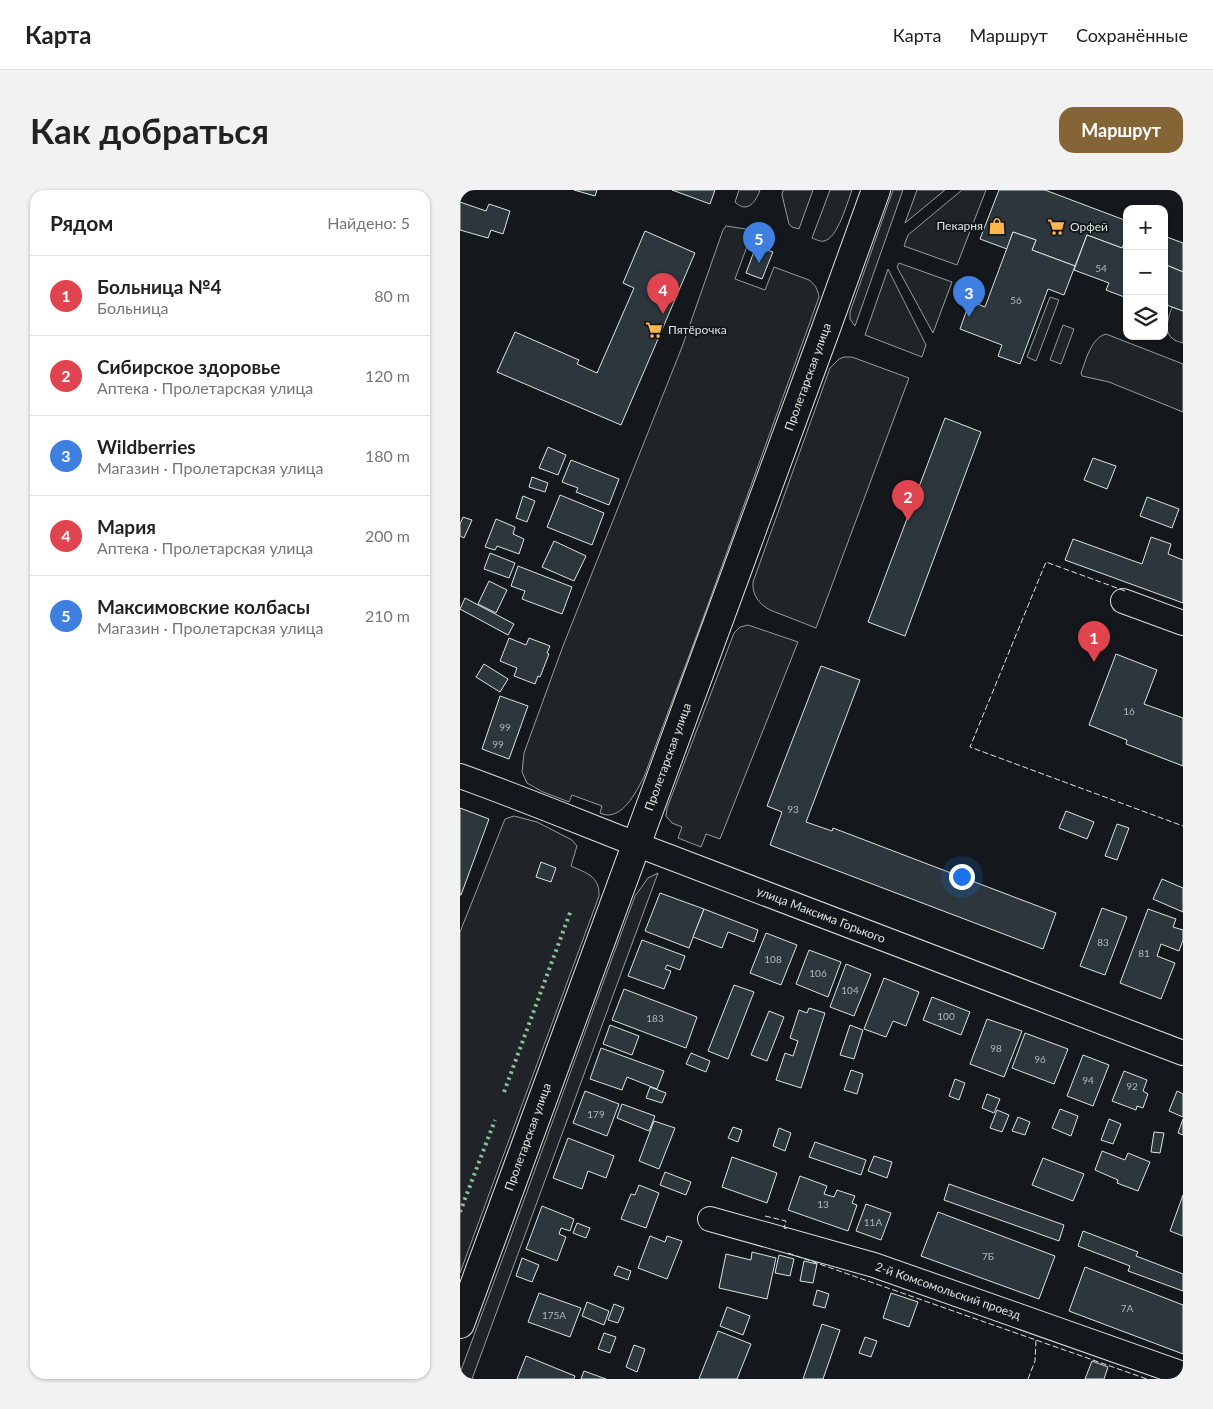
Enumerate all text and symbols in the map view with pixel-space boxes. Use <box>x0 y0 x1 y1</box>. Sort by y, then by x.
text: Карта <box>25 20 92 49</box>
text: Карта <box>893 24 941 46</box>
text: Маршрут <box>969 24 1048 46</box>
text: Сохранённые <box>1076 24 1188 46</box>
button: Маршрут <box>1059 107 1183 153</box>
text: Как добраться <box>30 109 269 151</box>
map controls <box>1123 205 1168 340</box>
button: + <box>1123 205 1168 250</box>
text: Рядом <box>50 210 113 235</box>
text: Найдено: 5 <box>327 213 410 232</box>
shop icon: Пекарня <box>987 216 1007 236</box>
supermarket icon: Орфей <box>1046 217 1066 237</box>
place label: Пекарня <box>936 218 983 233</box>
place label: Орфей <box>1070 219 1108 234</box>
pin: 5 <box>743 222 775 263</box>
button: − <box>1123 250 1168 295</box>
house number: 54 <box>1095 262 1107 274</box>
pin: 4 <box>647 273 679 314</box>
text: Больница №4 <box>97 275 222 298</box>
pin: 3 <box>953 276 985 317</box>
text: 1 <box>61 286 71 305</box>
text: 80 m <box>374 286 410 305</box>
house number: 56 <box>1010 294 1022 306</box>
button: layers <box>1123 295 1168 340</box>
text: Больница <box>97 298 169 317</box>
supermarket icon: Пятёрочка <box>644 320 664 340</box>
street label: Пролетарская улица <box>781 321 834 433</box>
place label: Пятёрочка <box>668 322 727 337</box>
text: Сибирское здоровье <box>97 355 280 378</box>
text: 2 <box>61 366 71 385</box>
text: 120 m <box>365 366 410 385</box>
text: Аптека · Пролетарская улица <box>97 378 313 397</box>
text: Wildberries <box>97 435 196 458</box>
text: 3 <box>61 446 71 465</box>
text: 180 m <box>365 446 410 465</box>
text: Магазин · Пролетарская улица <box>97 458 323 477</box>
pin: 2 <box>892 480 924 521</box>
text: Мария <box>97 515 156 538</box>
text: 4 <box>61 526 71 545</box>
text: 200 m <box>365 526 410 545</box>
text: Аптека · Пролетарская улица <box>97 538 313 557</box>
text: Максимовские колбасы <box>97 595 310 618</box>
text: 5 <box>61 606 71 625</box>
text: 210 m <box>365 606 410 625</box>
text: Магазин · Пролетарская улица <box>97 618 323 637</box>
pin: 1 <box>1078 621 1110 662</box>
street label: Пролетарская улица <box>641 701 694 813</box>
house number: 16 <box>1123 705 1135 717</box>
house number: 99 <box>499 721 511 733</box>
house number: 99 <box>492 738 504 750</box>
house number: 93 <box>787 803 799 815</box>
your location <box>949 864 975 890</box>
street label: улица Максима Горького <box>755 883 888 946</box>
house number: 83 <box>1097 936 1109 948</box>
house number: 81 <box>1138 947 1150 959</box>
house number: 108 <box>764 953 782 965</box>
house number: 106 <box>809 967 827 979</box>
house number: 104 <box>841 984 859 996</box>
house number: 100 <box>937 1010 955 1022</box>
house number: 183 <box>646 1012 664 1024</box>
house number: 98 <box>990 1042 1002 1054</box>
house number: 96 <box>1034 1053 1046 1065</box>
house number: 94 <box>1082 1074 1094 1086</box>
house number: 92 <box>1126 1080 1138 1092</box>
street label: Пролетарская улица <box>501 1081 554 1193</box>
house number: 179 <box>587 1108 605 1120</box>
house number: 13 <box>817 1198 829 1210</box>
house number: 11А <box>864 1216 882 1228</box>
house number: 7Б <box>982 1250 994 1262</box>
street label: 2-й Комсомольский проезд <box>874 1259 1023 1323</box>
house number: 7А <box>1121 1302 1134 1314</box>
house number: 175А <box>542 1309 566 1321</box>

